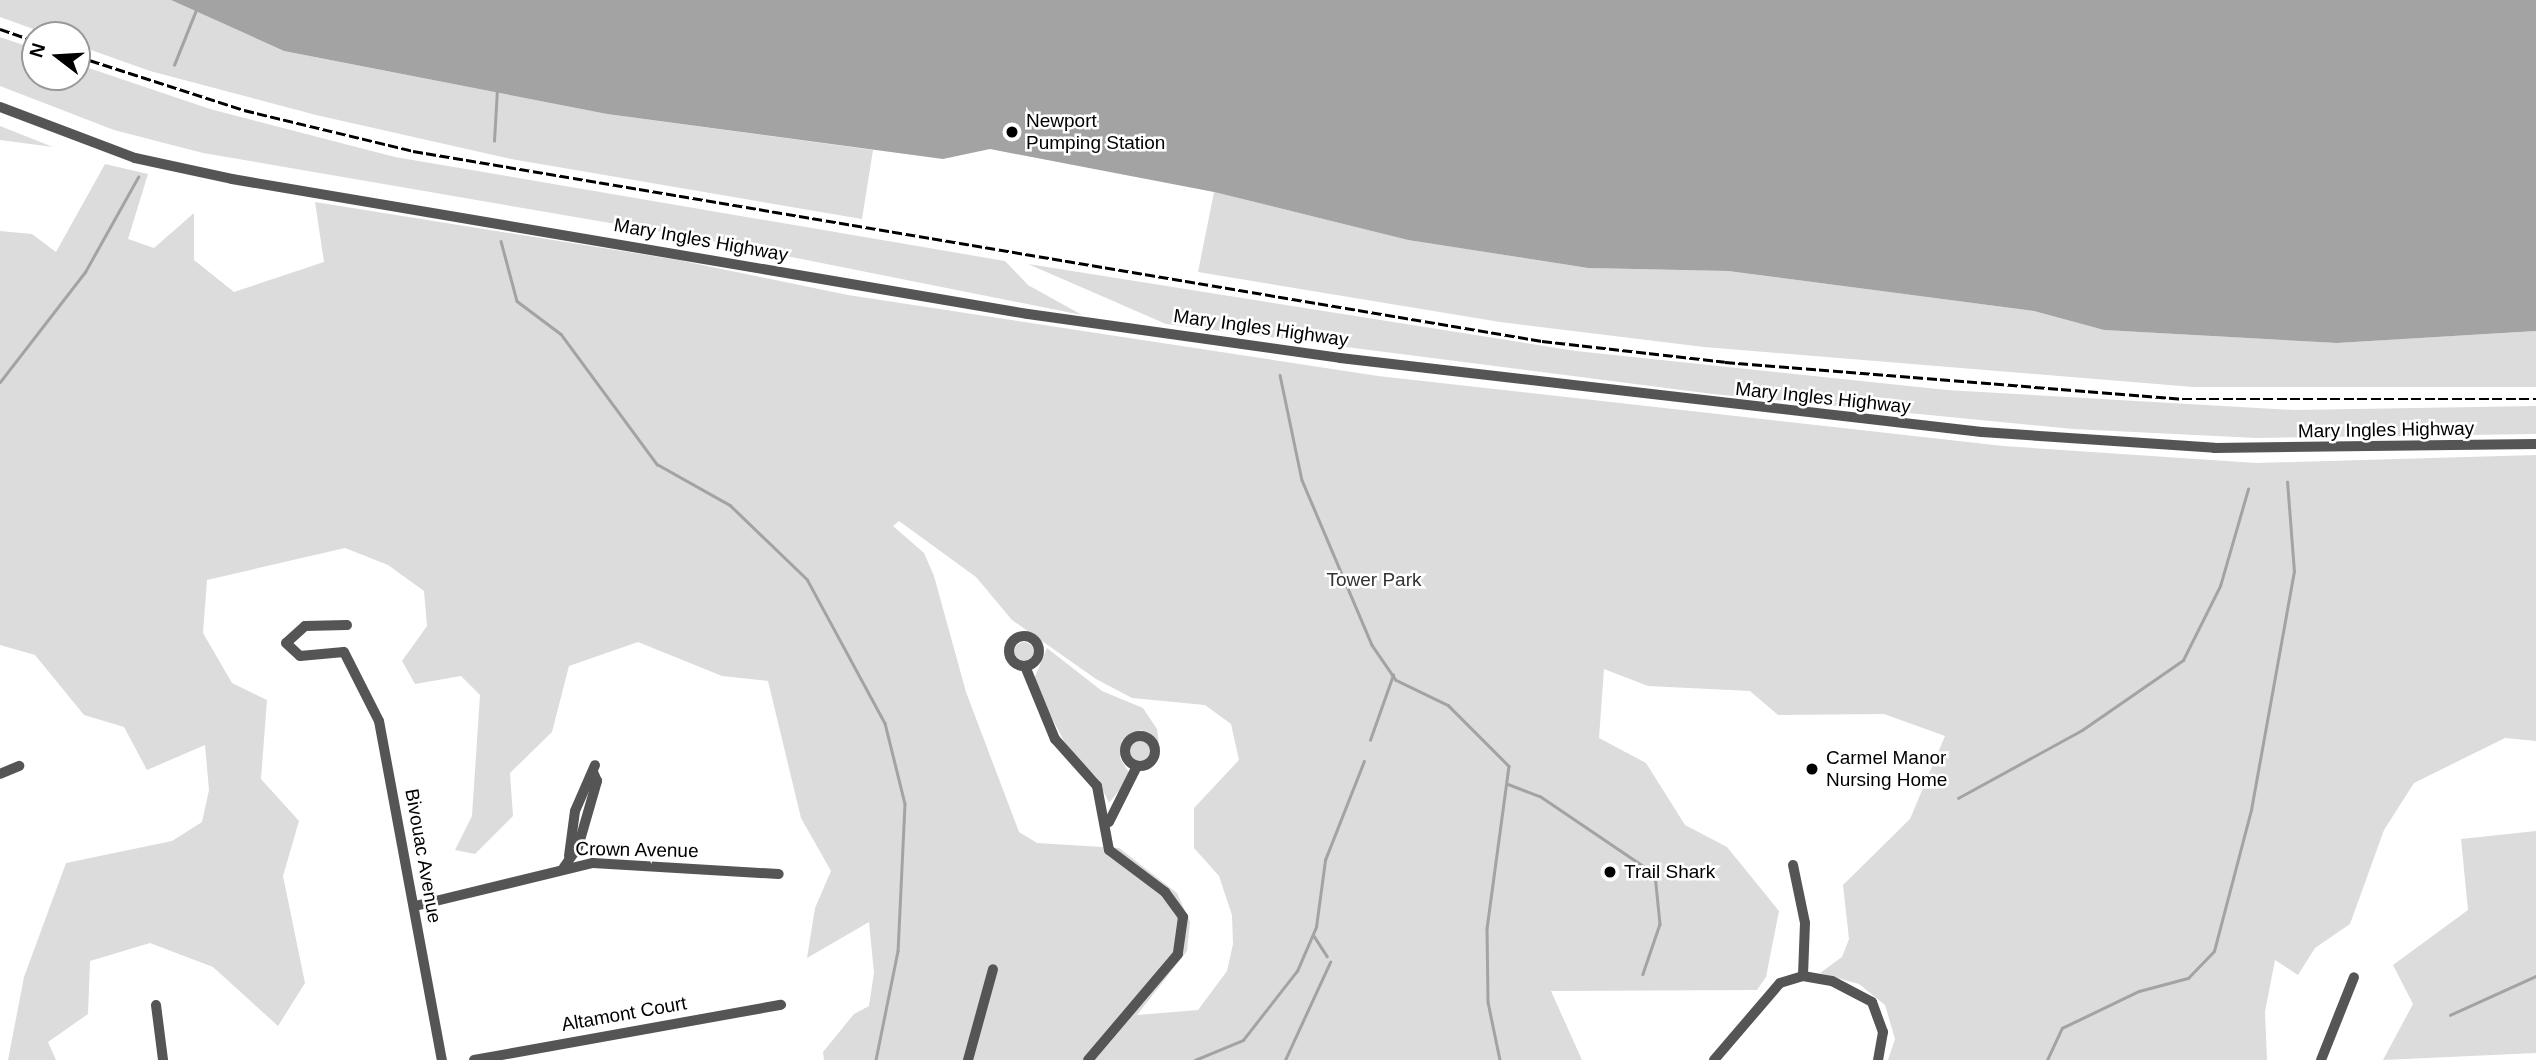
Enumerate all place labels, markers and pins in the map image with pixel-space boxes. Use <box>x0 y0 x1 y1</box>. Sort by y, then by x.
place label: Newport Pumping Station <box>1026 110 1165 154</box>
marker: Newport Pumping Station <box>1004 124 1020 140</box>
place label: Carmel Manor Nursing Home <box>1826 747 1947 791</box>
marker: Carmel Manor Nursing Home <box>1804 761 1820 777</box>
place label: Trail Shark <box>1624 861 1715 883</box>
marker: Trail Shark <box>1602 864 1618 880</box>

